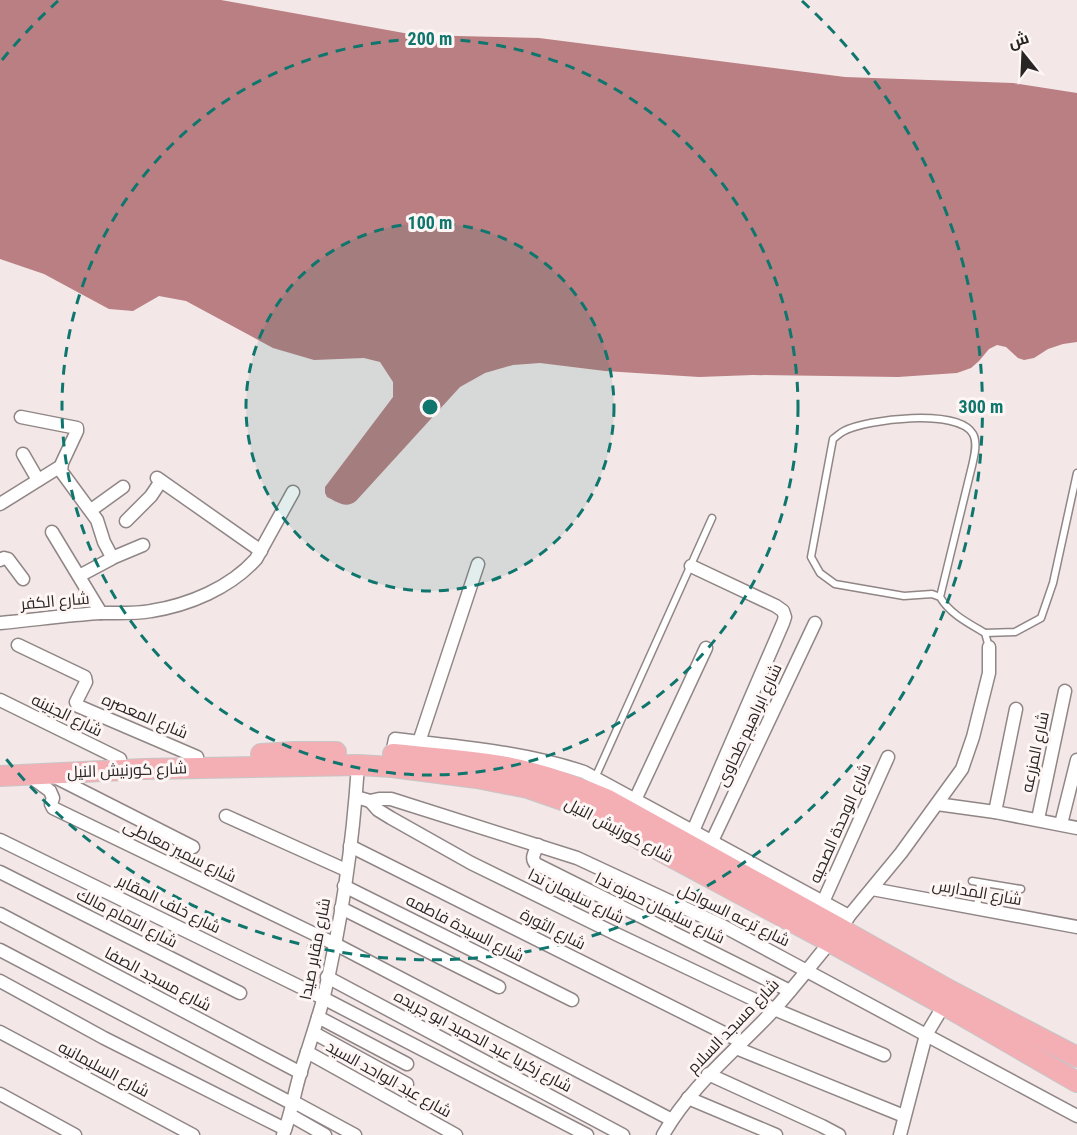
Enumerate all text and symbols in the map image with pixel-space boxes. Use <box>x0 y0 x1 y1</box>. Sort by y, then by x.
north arrow <box>993 24 1053 84</box>
text: 200 m <box>408 28 452 49</box>
text: ش <box>1006 28 1031 52</box>
text: 100 m <box>408 212 452 233</box>
text: 300 m <box>959 396 1003 417</box>
centre of rings <box>420 397 440 417</box>
street label: شارع الكفر <box>19 589 90 616</box>
street label: شارع ابراهيم طحاوى <box>712 661 788 790</box>
street label: شارع المعصره <box>98 689 191 744</box>
street label: شارع الجنينه <box>28 690 105 742</box>
street label: شارع المزرعه <box>1017 710 1055 794</box>
street label: شارع كورنيش النيل <box>67 758 187 784</box>
street label: شارع الوحدة الصحيه <box>805 760 877 887</box>
street label: شارع كورنيش النيل <box>561 793 676 868</box>
street label: شارع سمير معاطى <box>120 815 239 888</box>
street label: شارع سليمان ندا <box>524 865 627 929</box>
street label: شارع سليمان حمزه ندا <box>591 868 728 949</box>
street label: شارع خلف المقابر <box>112 870 224 939</box>
street label: شارع المدارس <box>930 875 1023 911</box>
street label: شارع ترعه السواحل <box>674 880 793 952</box>
street label: شارع الامام مالك <box>73 884 181 953</box>
street label: شارع السيدة فاطمه <box>402 890 527 968</box>
street label: شارع مقابر صيدا <box>296 896 336 1002</box>
street label: شارع الثورة <box>516 904 589 955</box>
street label: شارع مسجد الصفا <box>101 943 214 1017</box>
street label: شارع مسجد السلام <box>683 975 784 1079</box>
street label: شارع زكريا عبد الحميد ابو جريده <box>390 986 575 1098</box>
street label: شارع السليمانيه <box>54 1037 153 1103</box>
street label: شارع عبد الواحد السيد <box>322 1037 455 1123</box>

